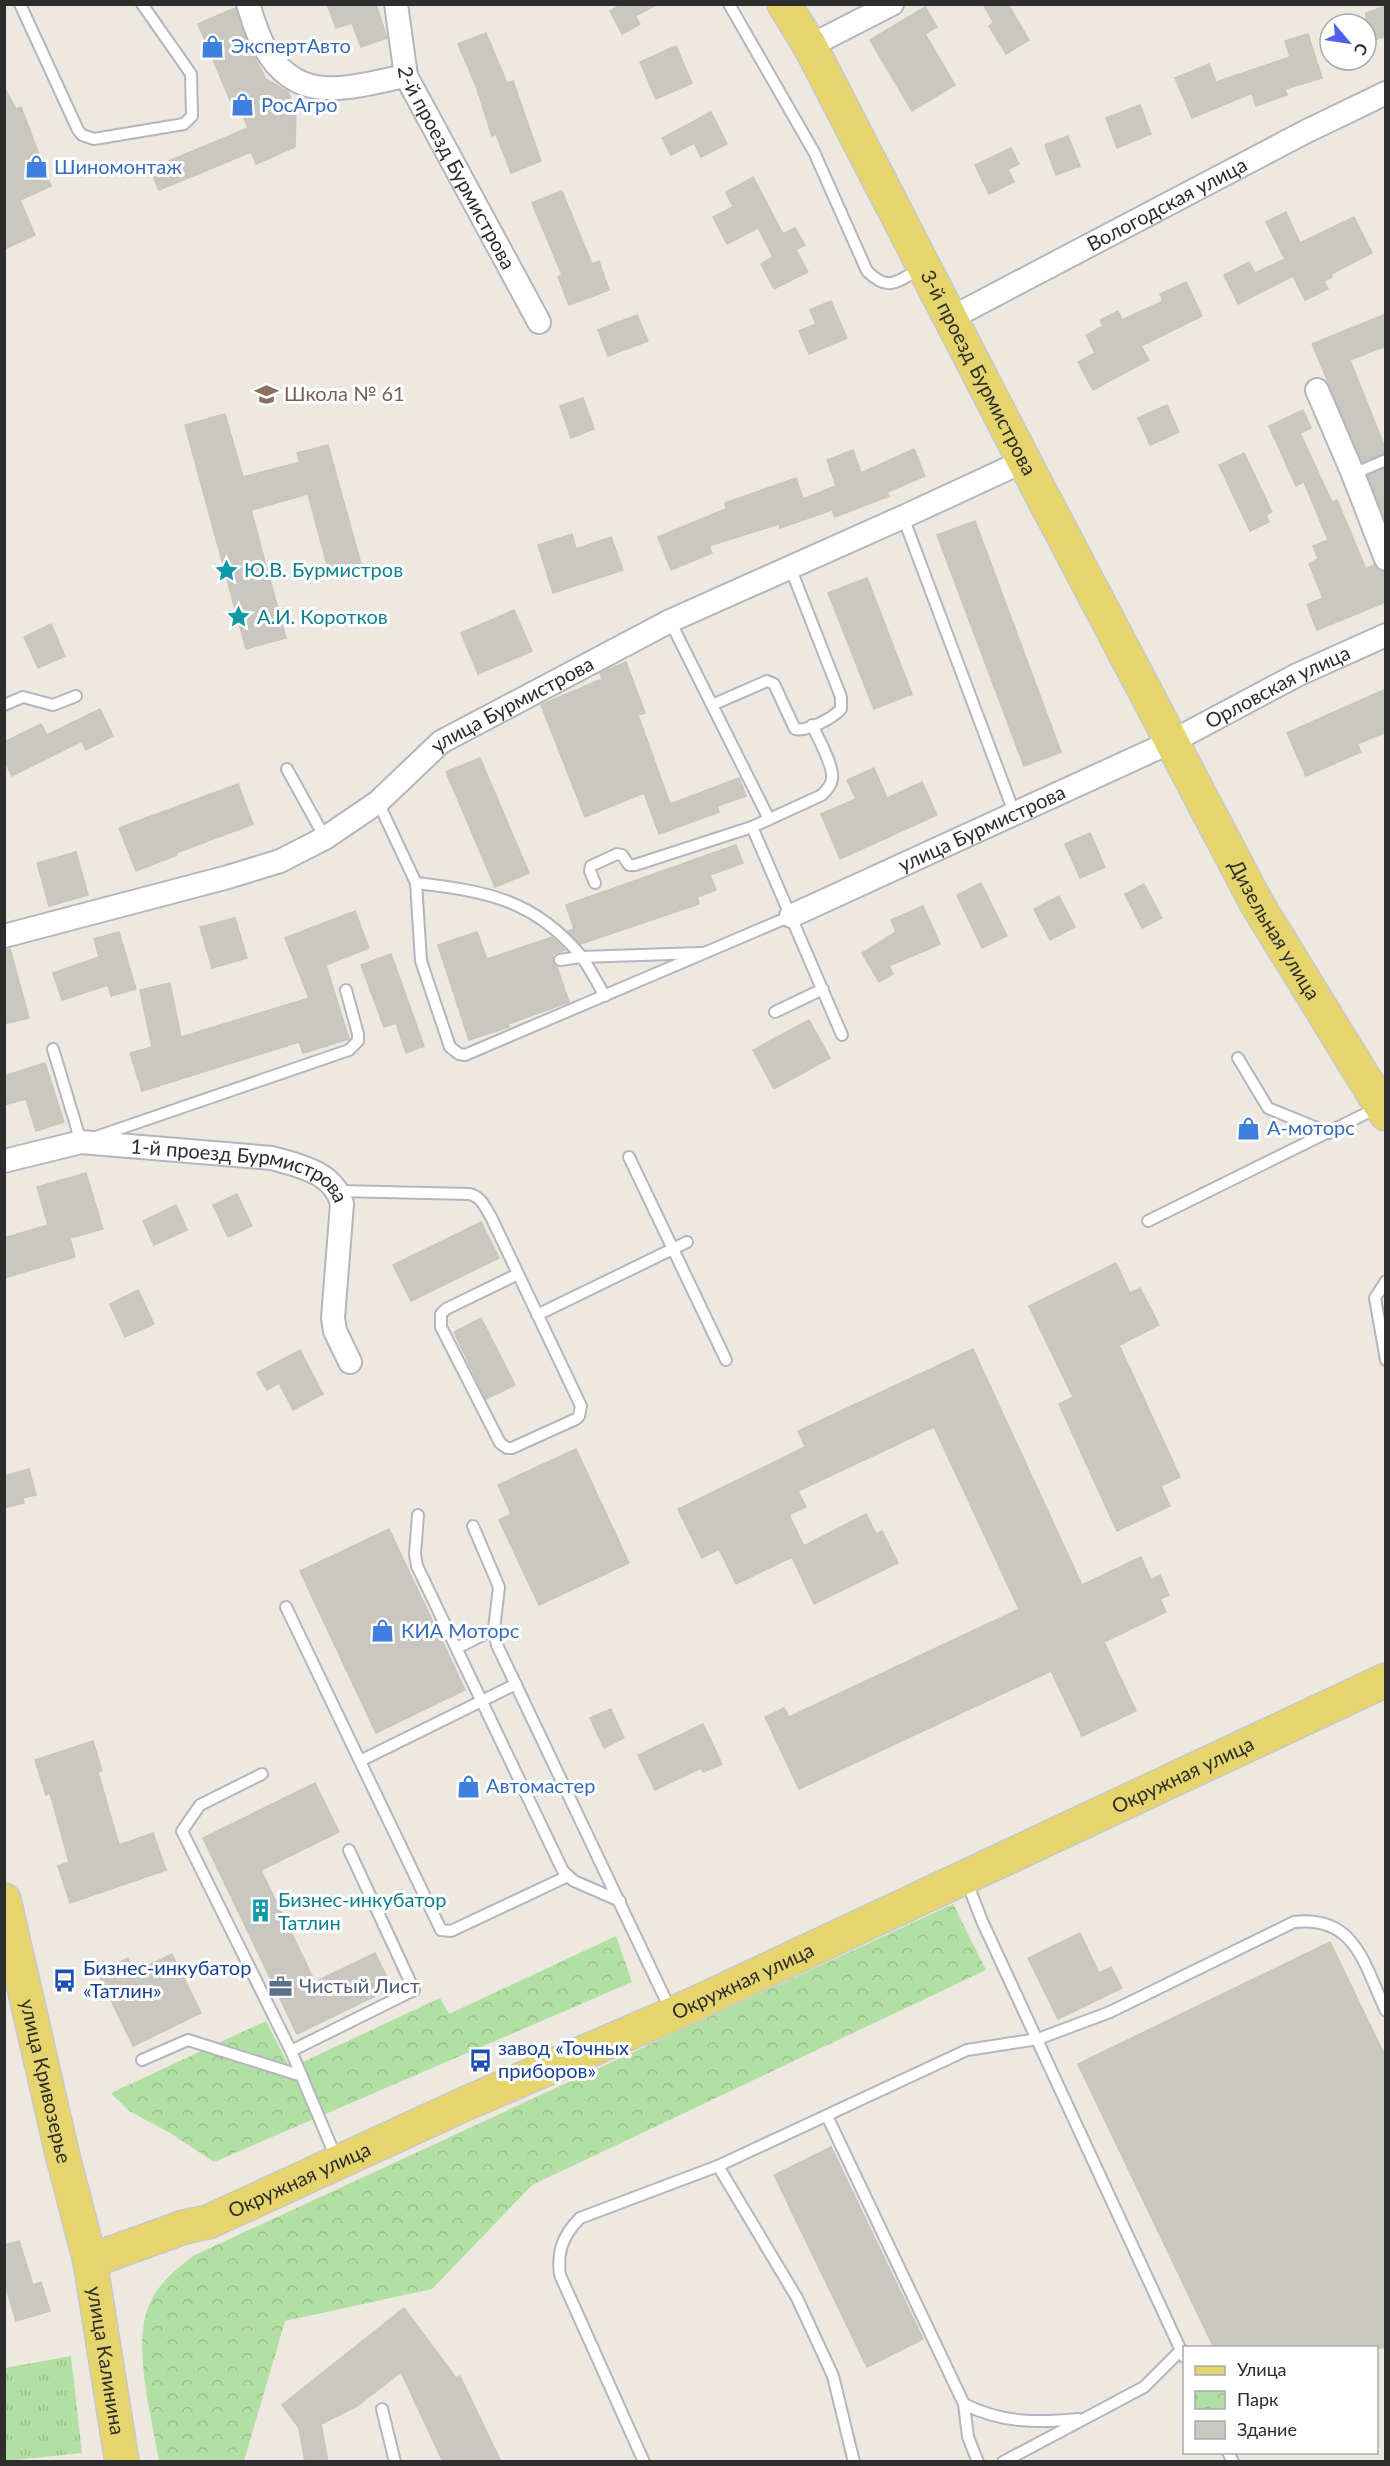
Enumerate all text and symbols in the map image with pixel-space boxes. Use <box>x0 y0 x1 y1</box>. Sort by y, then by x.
north arrow <box>1318 12 1378 72</box>
shop icon: ЭкспертАвто <box>200 33 226 59</box>
place label: ЭкспертАвто <box>231 33 351 57</box>
text: С <box>1350 40 1372 59</box>
street label: 2-й проезд Бурмистрова <box>394 65 521 273</box>
shop icon: РосАгро <box>230 92 256 118</box>
place label: РосАгро <box>261 92 338 116</box>
street label: Вологодская улица <box>1082 152 1251 255</box>
shop icon: Шиномонтаж <box>23 154 49 180</box>
place label: Шиномонтаж <box>54 154 182 178</box>
street label: 3-й проезд Бурмистрова <box>917 266 1042 479</box>
school or university icon: Школа № 61 <box>253 381 279 407</box>
place label: Школа № 61 <box>284 381 405 405</box>
place icon: Ю.В. Бурмистров <box>213 557 239 583</box>
place label: Ю.В. Бурмистров <box>244 557 403 581</box>
place icon: А.И. Коротков <box>226 604 252 630</box>
place label: А.И. Коротков <box>257 604 388 628</box>
street label: Орловская улица <box>1201 640 1353 733</box>
street label: улица Бурмистрова <box>425 651 597 757</box>
street label: улица Бурмистрова <box>894 779 1069 876</box>
street label: Дизельная улица <box>1225 855 1326 1004</box>
shop icon: А-моторс <box>1236 1115 1262 1141</box>
place label: А-моторс <box>1267 1115 1355 1139</box>
street label: 1-й проезд Бурмистрова <box>130 1133 353 1206</box>
shop icon: КИА Моторс <box>370 1618 396 1644</box>
place label: КИА Моторс <box>401 1618 520 1642</box>
street label: Окружная улица <box>1108 1731 1257 1818</box>
shop icon: Автомастер <box>455 1773 481 1799</box>
place label: Автомастер <box>486 1773 595 1797</box>
place label: Бизнес-инкубатор Татлин <box>278 1887 446 1934</box>
building icon: Бизнес-инкубатор Татлин <box>247 1898 273 1924</box>
street label: Окружная улица <box>668 1937 817 2024</box>
place label: Бизнес-инкубатор «Татлин» <box>83 1955 251 2002</box>
bus stop icon: Бизнес-инкубатор «Татлин» <box>52 1967 78 1993</box>
office icon: Чистый Лист <box>268 1973 294 1999</box>
place label: Чистый Лист <box>299 1973 420 1997</box>
street label: улица Кривозерье <box>16 1997 77 2166</box>
place label: завод «Точных приборов» <box>498 2035 629 2082</box>
bus stop icon: завод «Точных приборов» <box>467 2047 493 2073</box>
street label: Окружная улица <box>224 2136 374 2222</box>
street label: улица Калинина <box>83 2284 131 2437</box>
legend <box>1183 2346 1378 2454</box>
text: Улица <box>1237 2358 1287 2380</box>
text: Парк <box>1237 2388 1279 2410</box>
text: Здание <box>1237 2418 1297 2440</box>

